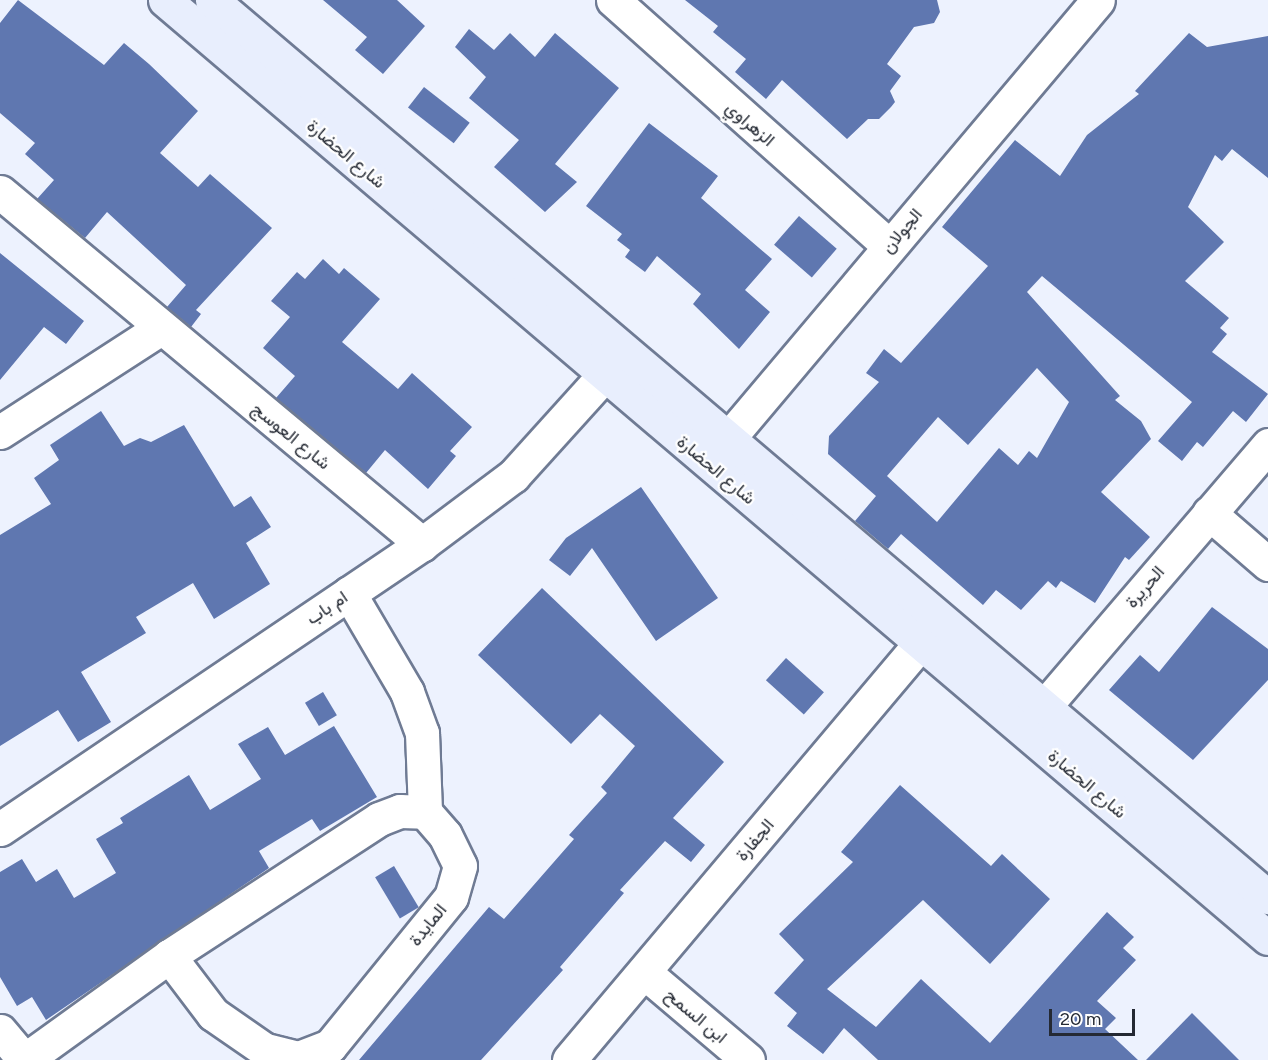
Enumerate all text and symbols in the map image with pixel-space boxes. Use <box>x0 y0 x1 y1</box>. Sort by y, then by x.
street label: الزهراوي <box>721 97 779 151</box>
street label: شارع الحضارة <box>302 115 390 193</box>
street label: الجولان <box>877 204 927 258</box>
street label: شارع العوسج <box>247 398 335 474</box>
street label: شارع الحضارة <box>672 431 760 509</box>
street label: الحريرة <box>1121 562 1169 612</box>
street label: ام باب <box>302 586 352 630</box>
street label: شارع الحضارة <box>1043 745 1131 823</box>
street label: الجفارة <box>731 815 779 865</box>
street label: المايدة <box>405 900 451 950</box>
street label: ابن السمح <box>661 984 731 1048</box>
scale bar <box>1052 997 1138 1035</box>
text: 20 m <box>1060 1008 1101 1030</box>

